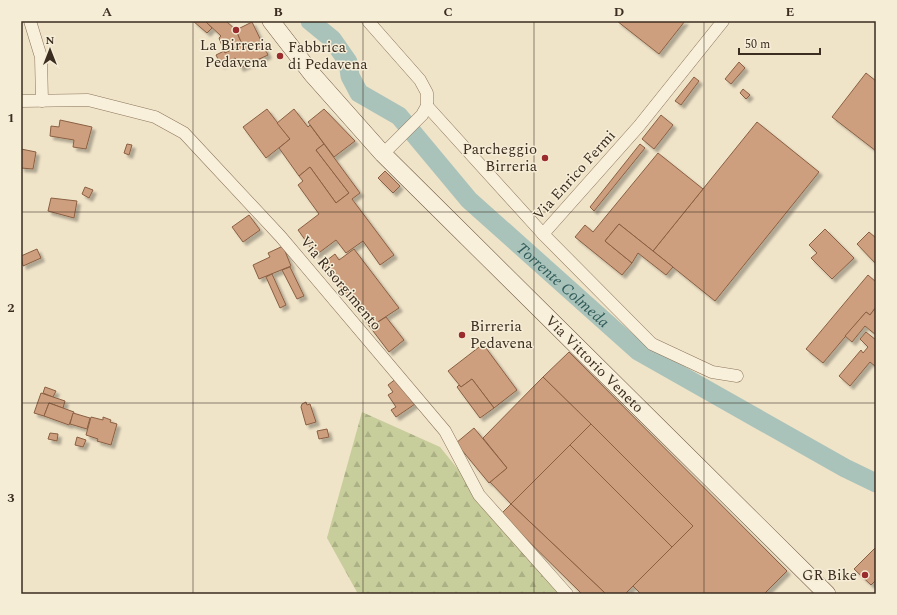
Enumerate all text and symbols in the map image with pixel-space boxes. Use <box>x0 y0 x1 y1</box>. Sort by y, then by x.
text: A <box>102 2 112 22</box>
text: B <box>273 2 283 22</box>
text: C <box>443 2 453 22</box>
text: D <box>614 2 624 22</box>
text: E <box>786 2 795 22</box>
marker: La Birreria Pedavena <box>231 25 241 35</box>
north arrow <box>30 30 70 70</box>
scale bar <box>739 30 820 56</box>
text: N <box>46 32 55 49</box>
place label: La Birreria Pedavena <box>200 34 273 74</box>
text: 50 m <box>745 35 770 54</box>
place label: Fabbrica di Pedavena <box>288 36 368 76</box>
marker: Fabbrica di Pedavena <box>275 51 285 61</box>
text: 1 <box>7 108 15 128</box>
street label: Via Enrico Fermi <box>527 125 621 226</box>
place label: Parcheggio Birreria <box>462 138 538 178</box>
marker: Parcheggio Birreria <box>540 153 550 163</box>
street label: Via Risorgimento <box>294 231 387 336</box>
water label: Torrente Colmeda <box>511 237 615 334</box>
text: 2 <box>7 298 15 318</box>
street label: Via Vittorio Veneto <box>540 310 649 418</box>
place label: Birreria Pedavena <box>470 315 533 355</box>
marker: Birreria Pedavena <box>457 330 467 340</box>
text: 3 <box>7 488 15 508</box>
place label: GR Bike <box>802 564 857 587</box>
marker: GR Bike <box>860 570 870 580</box>

